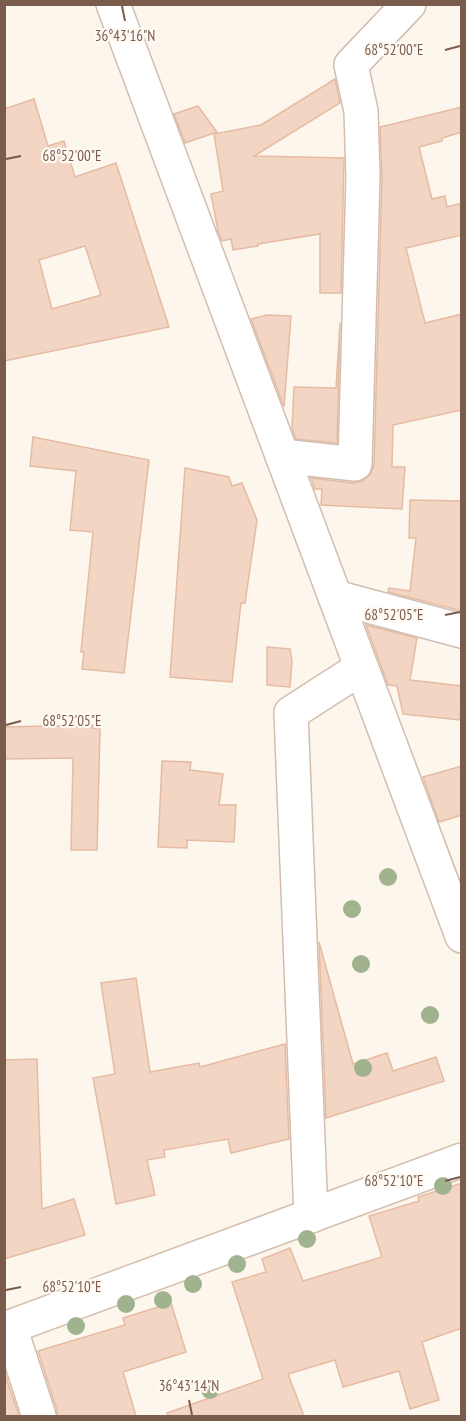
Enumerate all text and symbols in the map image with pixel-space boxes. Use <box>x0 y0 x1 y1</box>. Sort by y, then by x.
text: 36°43'16"N <box>95 26 155 45</box>
text: 68°52'00"E <box>364 40 424 59</box>
text: 68°52'00"E <box>42 146 102 165</box>
text: 68°52'05"E <box>364 605 424 624</box>
text: 68°52'05"E <box>42 711 102 730</box>
text: 68°52'10"E <box>364 1171 424 1190</box>
text: 68°52'10"E <box>42 1277 102 1296</box>
text: 36°43'14"N <box>159 1376 219 1395</box>

